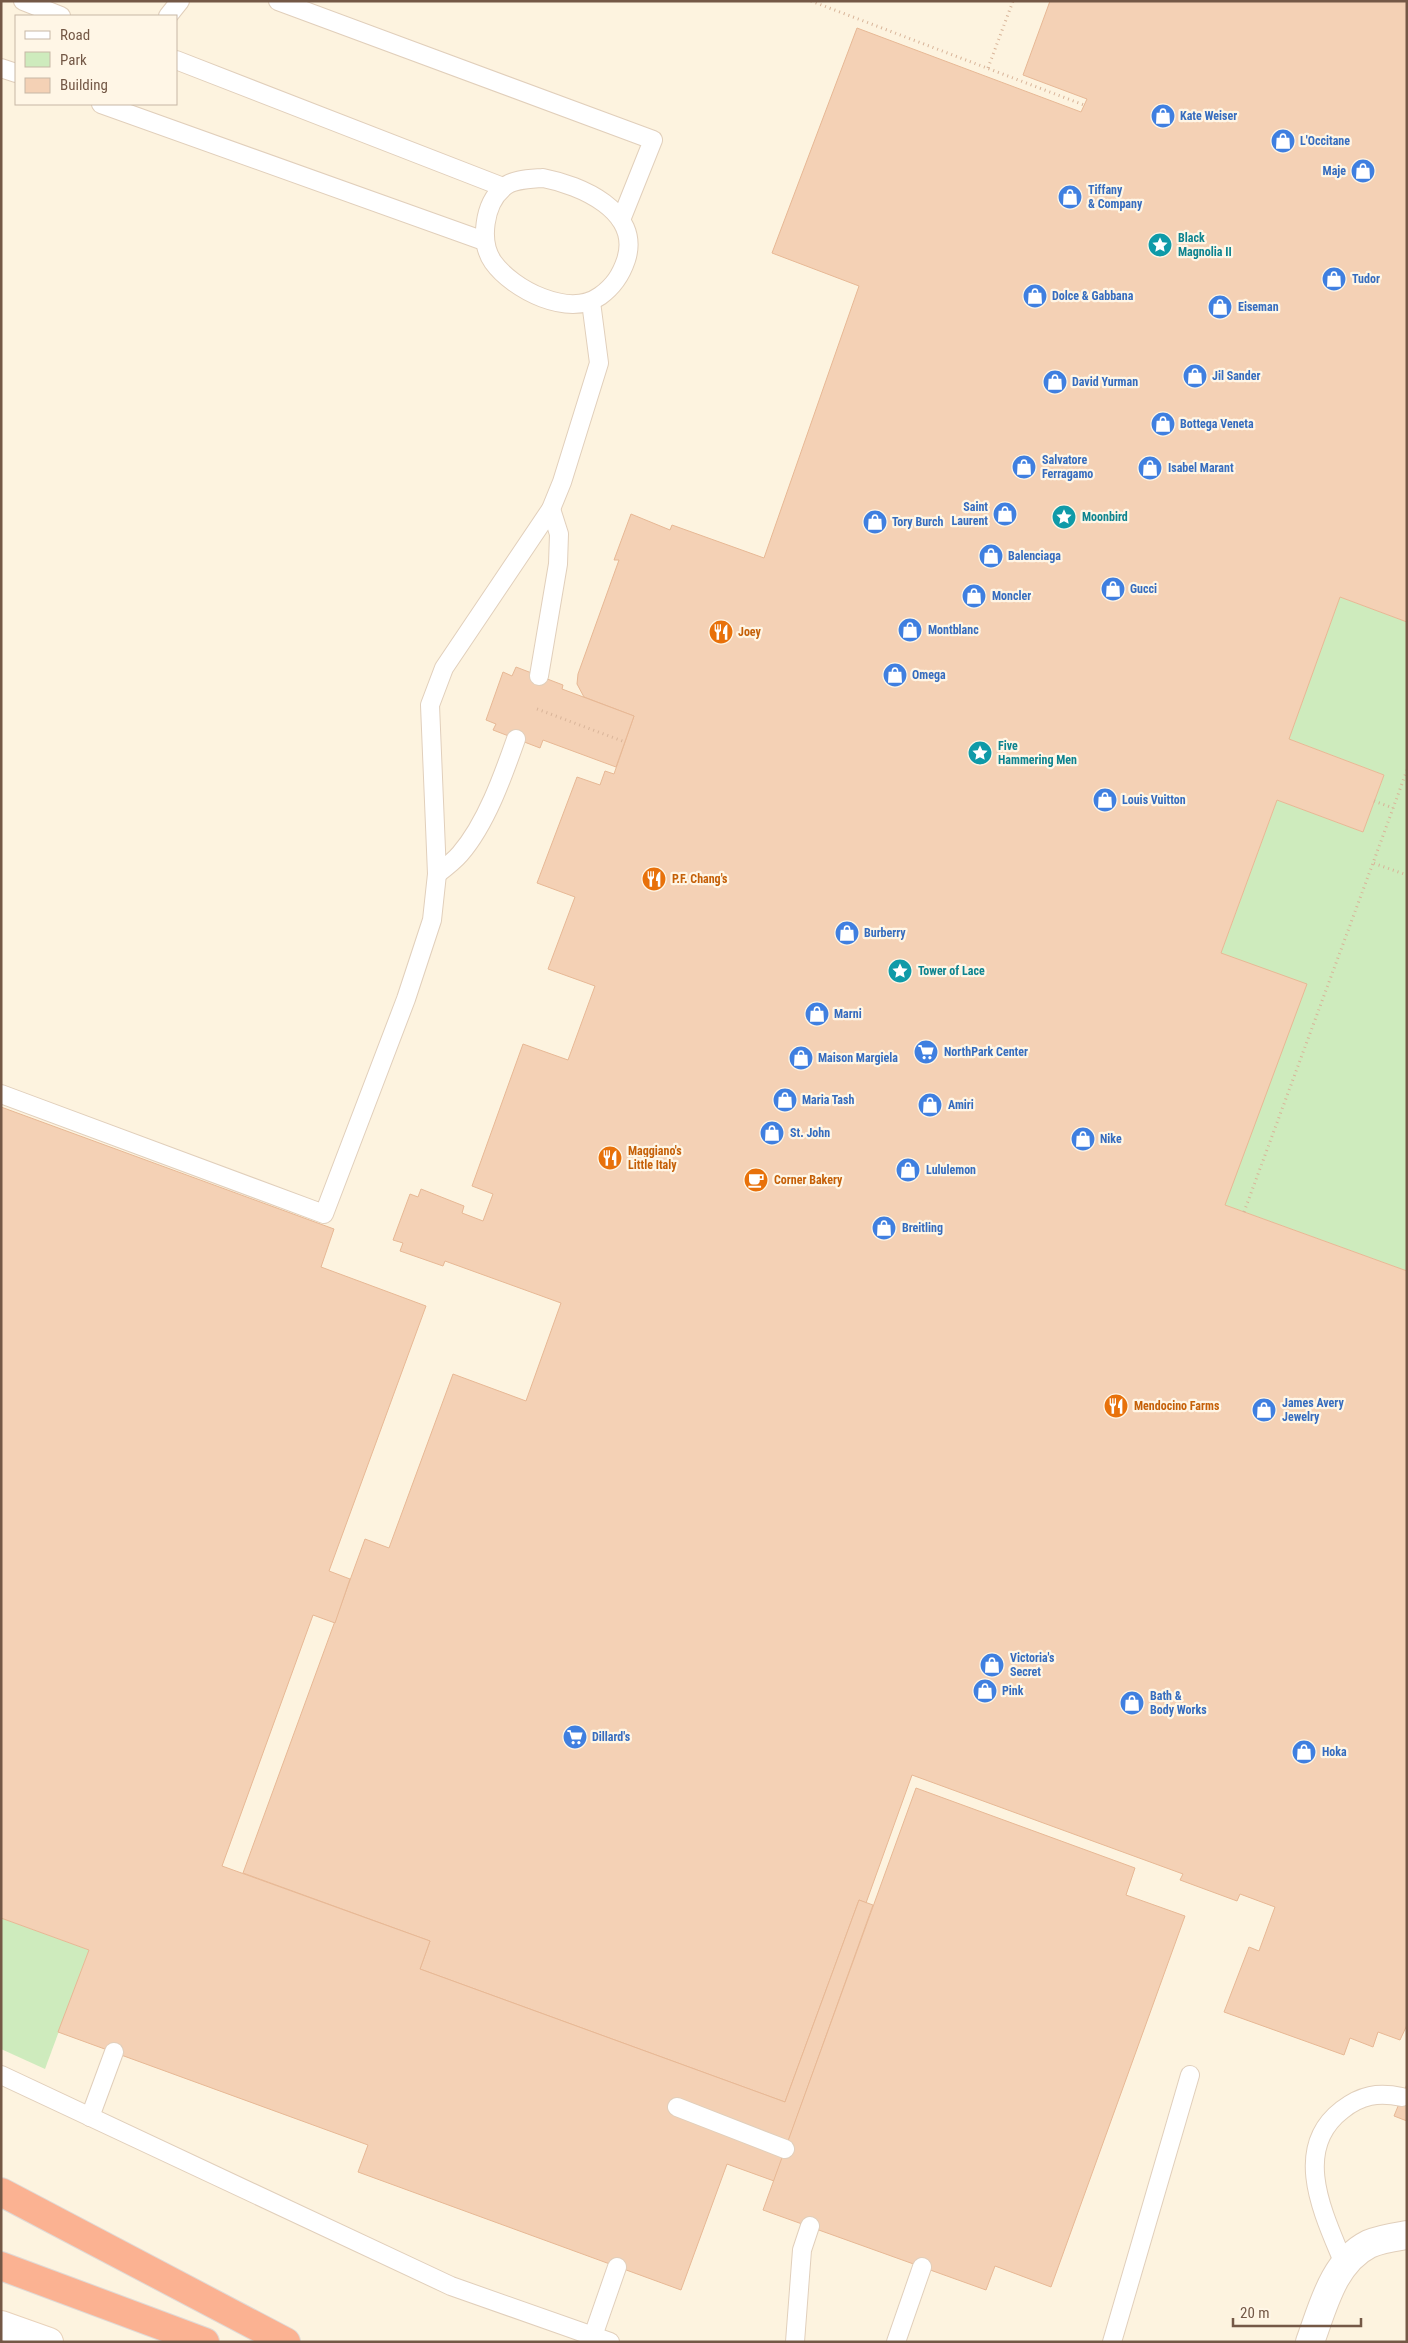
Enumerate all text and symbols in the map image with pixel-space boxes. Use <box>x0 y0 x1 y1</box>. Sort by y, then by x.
legend <box>15 15 178 105</box>
text: Road <box>60 26 90 44</box>
text: Park <box>60 51 87 69</box>
text: Building <box>60 76 108 94</box>
shop icon: Kate Weiser <box>1150 103 1176 129</box>
place label: Kate Weiser <box>1180 109 1237 123</box>
shop icon: L'Occitane <box>1270 128 1296 154</box>
place label: L'Occitane <box>1300 134 1350 148</box>
shop icon: Maje <box>1350 158 1376 184</box>
place label: Maje <box>1323 164 1346 178</box>
place label: Tiffany & Company <box>1088 183 1143 211</box>
shop icon: Tiffany & Company <box>1057 184 1083 210</box>
place label: Black Magnolia II <box>1178 231 1232 259</box>
place icon: Black Magnolia II <box>1147 232 1173 258</box>
shop icon: Tudor <box>1321 266 1347 292</box>
place label: Tudor <box>1352 272 1380 286</box>
shop icon: Dolce & Gabbana <box>1022 283 1048 309</box>
place label: Dolce & Gabbana <box>1052 289 1134 303</box>
shop icon: Eiseman <box>1207 294 1233 320</box>
place label: Eiseman <box>1238 300 1279 314</box>
shop icon: Jil Sander <box>1182 363 1208 389</box>
shop icon: David Yurman <box>1042 369 1068 395</box>
place label: Jil Sander <box>1212 369 1260 383</box>
place label: David Yurman <box>1072 375 1138 389</box>
shop icon: Bottega Veneta <box>1150 411 1176 437</box>
place label: Bottega Veneta <box>1180 417 1254 431</box>
place label: Salvatore Ferragamo <box>1042 453 1093 481</box>
shop icon: Salvatore Ferragamo <box>1011 454 1037 480</box>
shop icon: Isabel Marant <box>1137 455 1163 481</box>
place label: Isabel Marant <box>1168 461 1234 475</box>
place label: Saint Laurent <box>952 500 988 528</box>
shop icon: Saint Laurent <box>992 501 1018 527</box>
place icon: Moonbird <box>1051 504 1077 530</box>
shop icon: Tory Burch <box>862 509 888 535</box>
place label: Moonbird <box>1082 510 1128 524</box>
place label: Tory Burch <box>892 515 943 529</box>
shop icon: Balenciaga <box>978 543 1004 569</box>
place label: Balenciaga <box>1008 549 1061 563</box>
shop icon: Gucci <box>1100 576 1126 602</box>
place label: Gucci <box>1130 582 1157 596</box>
shop icon: Moncler <box>961 583 987 609</box>
place label: Moncler <box>992 589 1031 603</box>
shop icon: Montblanc <box>897 617 923 643</box>
restaurant icon: Joey <box>708 619 734 645</box>
place label: Montblanc <box>928 623 979 637</box>
place label: Joey <box>738 625 762 639</box>
shop icon: Omega <box>882 662 908 688</box>
place label: Omega <box>912 668 946 682</box>
place label: Five Hammering Men <box>998 739 1077 767</box>
place icon: Five Hammering Men <box>967 740 993 766</box>
shop icon: Louis Vuitton <box>1092 787 1118 813</box>
place label: Louis Vuitton <box>1122 793 1186 807</box>
restaurant icon: P.F. Chang's <box>641 866 667 892</box>
place label: P.F. Chang's <box>672 872 728 886</box>
shop icon: Burberry <box>834 920 860 946</box>
place label: Burberry <box>864 926 906 940</box>
place icon: Tower of Lace <box>887 958 913 984</box>
place label: Tower of Lace <box>918 964 985 978</box>
shop icon: Marni <box>804 1001 830 1027</box>
place label: Marni <box>834 1007 862 1021</box>
supermarket icon: NorthPark Center <box>913 1039 939 1065</box>
shop icon: Maison Margiela <box>788 1045 814 1071</box>
place label: NorthPark Center <box>944 1045 1028 1059</box>
place label: Maison Margiela <box>818 1051 898 1065</box>
shop icon: Maria Tash <box>772 1087 798 1113</box>
shop icon: Amiri <box>917 1092 943 1118</box>
place label: Maria Tash <box>802 1093 854 1107</box>
place label: Amiri <box>948 1098 974 1112</box>
shop icon: St. John <box>759 1120 785 1146</box>
place label: St. John <box>790 1126 830 1140</box>
shop icon: Nike <box>1070 1126 1096 1152</box>
place label: Nike <box>1100 1132 1122 1146</box>
place label: Maggiano's Little Italy <box>628 1144 682 1172</box>
restaurant icon: Maggiano's Little Italy <box>597 1145 623 1171</box>
shop icon: Lululemon <box>895 1157 921 1183</box>
place label: Lululemon <box>926 1163 976 1177</box>
cafe icon: Corner Bakery <box>743 1167 769 1193</box>
place label: Corner Bakery <box>774 1173 843 1187</box>
shop icon: Breitling <box>871 1215 897 1241</box>
place label: Breitling <box>902 1221 943 1235</box>
restaurant icon: Mendocino Farms <box>1103 1393 1129 1419</box>
place label: James Avery Jewelry <box>1282 1396 1344 1424</box>
shop icon: James Avery Jewelry <box>1251 1397 1277 1423</box>
place label: Mendocino Farms <box>1134 1399 1220 1413</box>
place label: Victoria's Secret <box>1010 1651 1055 1679</box>
shop icon: Victoria's Secret <box>979 1652 1005 1678</box>
shop icon: Pink <box>972 1678 998 1704</box>
place label: Pink <box>1002 1684 1024 1698</box>
place label: Bath & Body Works <box>1150 1689 1207 1717</box>
shop icon: Bath & Body Works <box>1119 1690 1145 1716</box>
supermarket icon: Dillard's <box>562 1724 588 1750</box>
place label: Dillard's <box>592 1730 631 1744</box>
shop icon: Hoka <box>1291 1739 1317 1765</box>
place label: Hoka <box>1322 1745 1347 1759</box>
scale bar <box>1233 2296 1360 2328</box>
text: 20 m <box>1240 2304 1270 2322</box>

